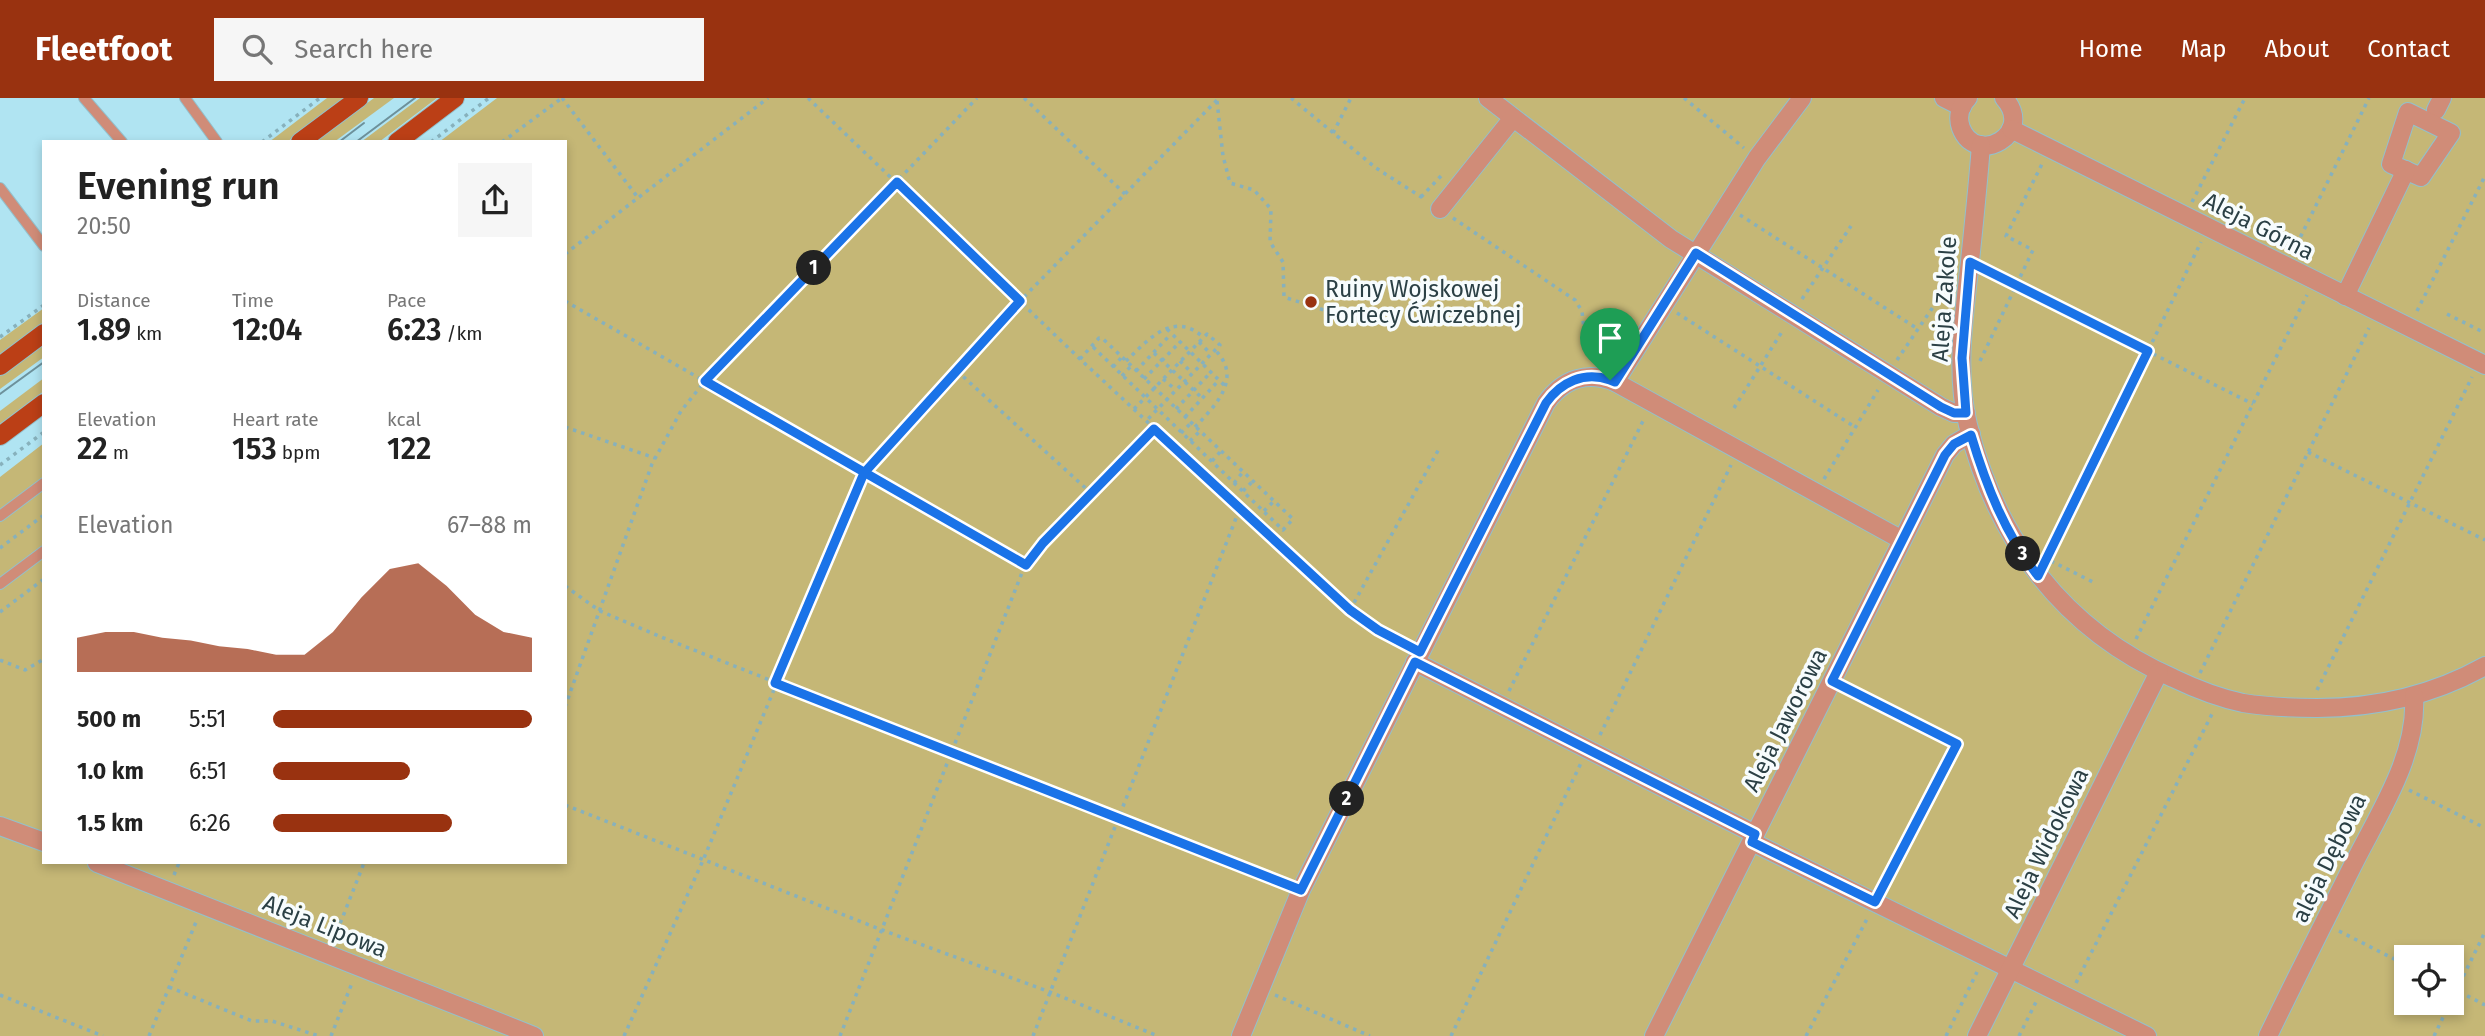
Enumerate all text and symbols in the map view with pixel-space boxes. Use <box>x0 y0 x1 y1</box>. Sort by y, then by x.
search box <box>214 18 704 81</box>
text: Fleetfoot <box>35 29 172 69</box>
icon: search <box>238 30 276 68</box>
text: Search here <box>294 34 433 65</box>
text: Home <box>2079 35 2143 63</box>
text: Map <box>2181 35 2227 63</box>
text: About <box>2265 35 2329 63</box>
text: Contact <box>2367 35 2450 63</box>
text: Evening run <box>77 163 280 209</box>
button: share <box>458 163 532 237</box>
street label: Aleja Górna <box>2199 186 2319 266</box>
text: 20:50 <box>77 212 131 240</box>
street label: Aleja Zakole <box>1926 235 1962 363</box>
pin: 1 <box>796 250 832 286</box>
text: 1 <box>809 256 818 279</box>
place label: Ruiny Wojskowej Fortecy Ćwiczebnej <box>1325 275 1521 329</box>
text: Distance <box>77 289 151 312</box>
text: Time <box>232 289 274 312</box>
text: Pace <box>387 289 426 312</box>
marker: Ruiny Wojskowej Fortecy Ćwiczebnej <box>1303 294 1319 310</box>
pin <box>1580 308 1640 380</box>
text: 1.89 <box>77 312 131 348</box>
text: 12:04 <box>232 312 302 348</box>
text: 6:23 <box>387 312 442 348</box>
icon: arrive <box>1591 319 1629 357</box>
text: km <box>131 322 162 345</box>
text: /km <box>442 322 482 345</box>
text: Elevation <box>77 408 157 431</box>
text: Heart rate <box>232 408 319 431</box>
text: kcal <box>387 408 421 431</box>
text: 22 <box>77 431 108 467</box>
text: 153 <box>232 431 277 467</box>
text: 122 <box>387 431 431 467</box>
text: m <box>108 441 129 464</box>
text: bpm <box>277 441 321 464</box>
text: Elevation <box>77 511 173 539</box>
text: 67–88 m <box>447 511 532 539</box>
pin: 3 <box>2006 536 2040 572</box>
text: 3 <box>2018 542 2027 565</box>
street label: Aleja Jaworowa <box>1737 644 1833 796</box>
text: 500 m <box>77 705 141 733</box>
text: 5:51 <box>189 705 226 733</box>
text: 1.0 km <box>77 757 144 785</box>
text: 6:51 <box>189 757 227 785</box>
street label: Aleja Widokowa <box>1998 763 2094 923</box>
pin: 2 <box>1330 782 1364 816</box>
text: 2 <box>1342 787 1351 810</box>
street label: aleja Dębowa <box>2286 789 2372 927</box>
text: 1.5 km <box>77 809 143 837</box>
text: 6:26 <box>189 809 230 837</box>
street label: Aleja Lipowa <box>259 888 391 964</box>
map controls <box>2394 945 2464 1015</box>
button: locate <box>2394 945 2464 1015</box>

